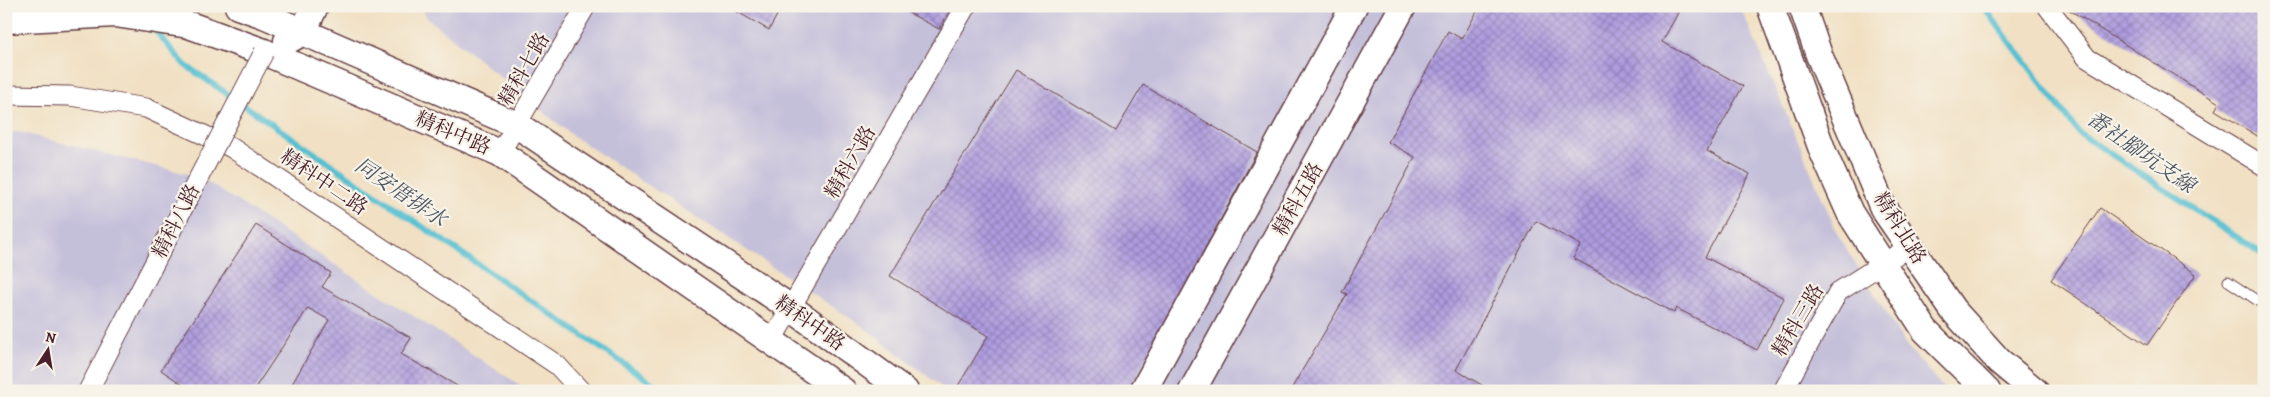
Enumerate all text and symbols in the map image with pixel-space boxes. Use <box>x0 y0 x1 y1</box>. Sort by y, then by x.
street label: 精科七路 <box>492 28 556 110</box>
water label: 番社腳坑支線 <box>2081 104 2202 201</box>
street label: 精科中路 <box>411 105 495 161</box>
street label: 精科六路 <box>818 121 882 203</box>
street label: 精科中二路 <box>275 143 373 221</box>
water label: 同安厝排水 <box>350 151 454 234</box>
street label: 精科五路 <box>1267 157 1329 241</box>
street label: 精科八路 <box>146 179 206 263</box>
street label: 精科北路 <box>1867 187 1933 269</box>
street label: 精科三路 <box>1766 279 1830 361</box>
street label: 精科中路 <box>769 289 851 357</box>
north arrow <box>22 324 72 374</box>
text: N <box>44 327 58 348</box>

